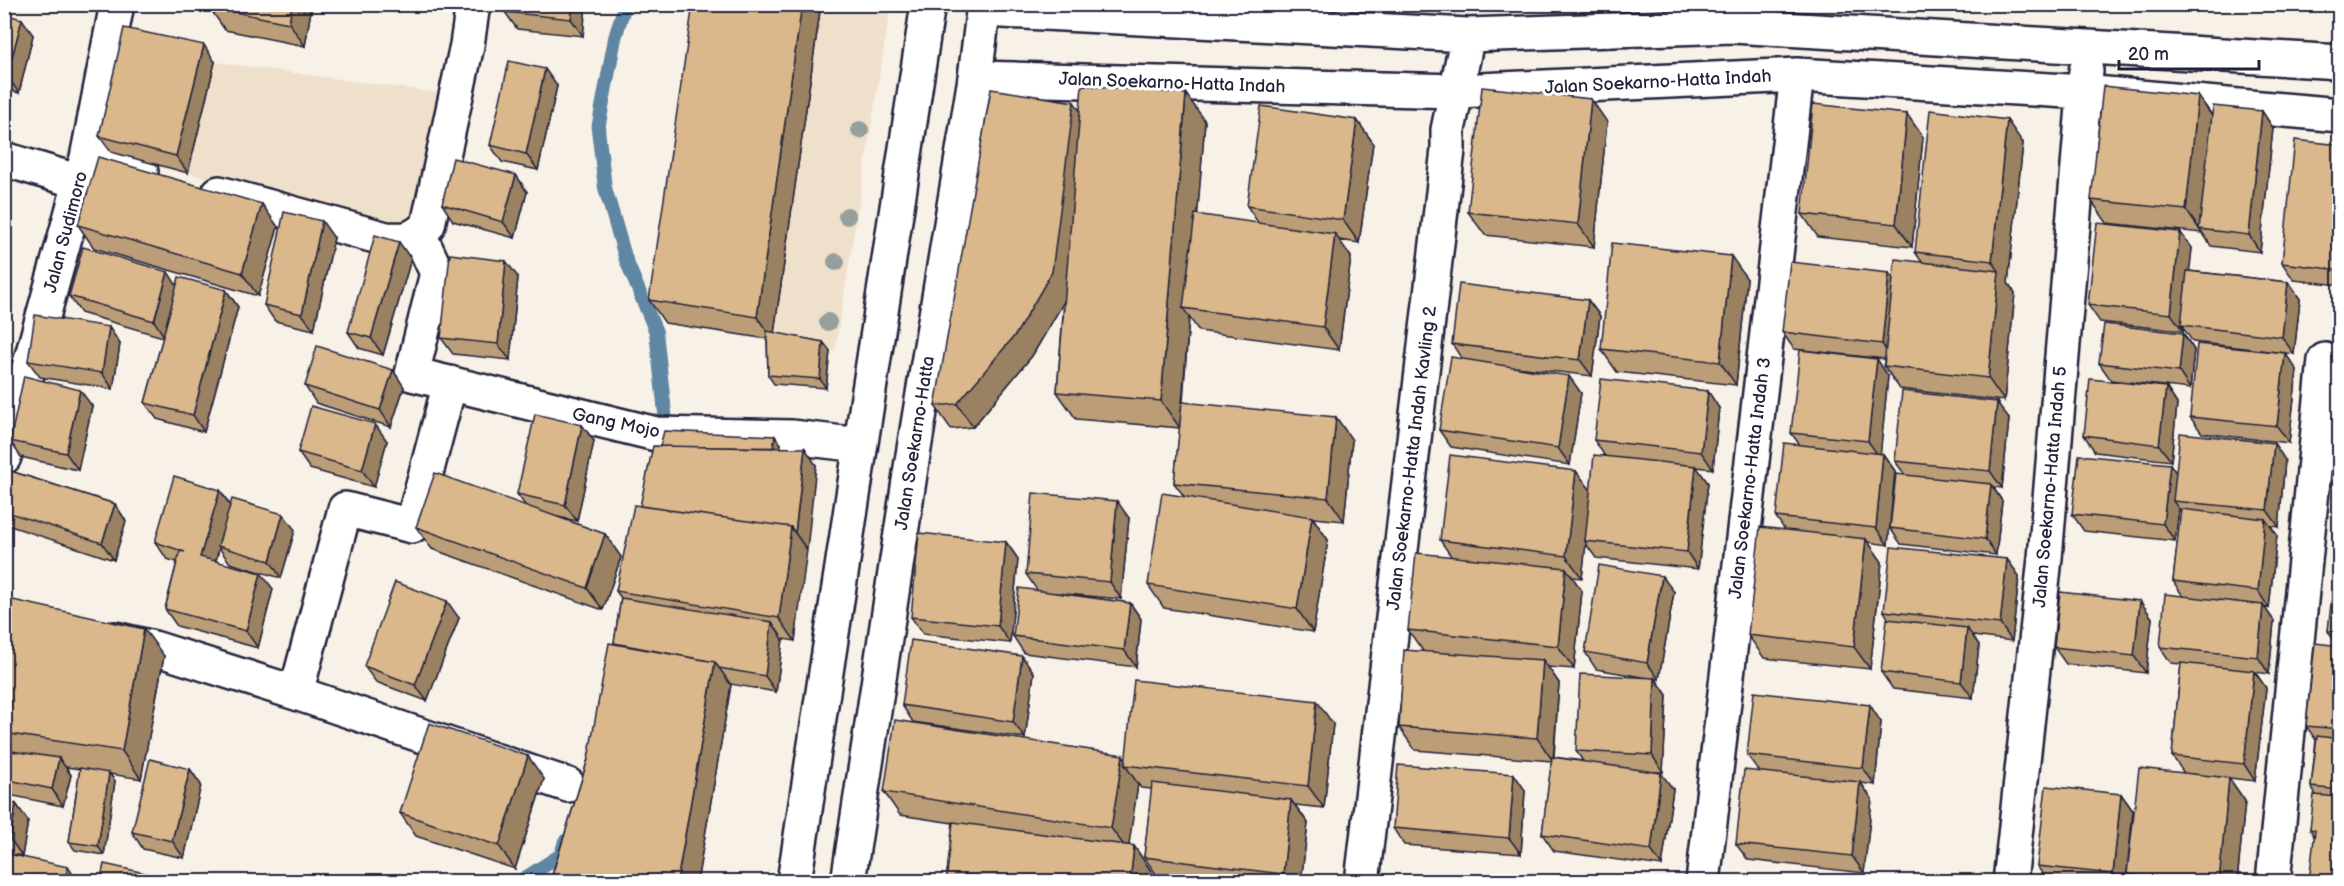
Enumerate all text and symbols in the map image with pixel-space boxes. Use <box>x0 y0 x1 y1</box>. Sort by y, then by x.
scale bar <box>2119 33 2258 71</box>
text: 20 m <box>2128 44 2169 65</box>
street label: Jalan Soekarno-Hatta Indah <box>1544 66 1772 98</box>
street label: Jalan Soekarno-Hatta Indah <box>1058 69 1286 97</box>
street label: Jalan Sudimoro <box>40 169 92 295</box>
street label: Jalan Soekarno-Hatta Indah Kavling 2 <box>1383 304 1441 611</box>
street label: Jalan Soekarno-Hatta <box>891 354 939 532</box>
street label: Jalan Soekarno-Hatta Indah 3 <box>1725 356 1775 600</box>
street label: Jalan Soekarno-Hatta Indah 5 <box>2029 365 2071 609</box>
street label: Gang Mojo <box>570 403 662 443</box>

